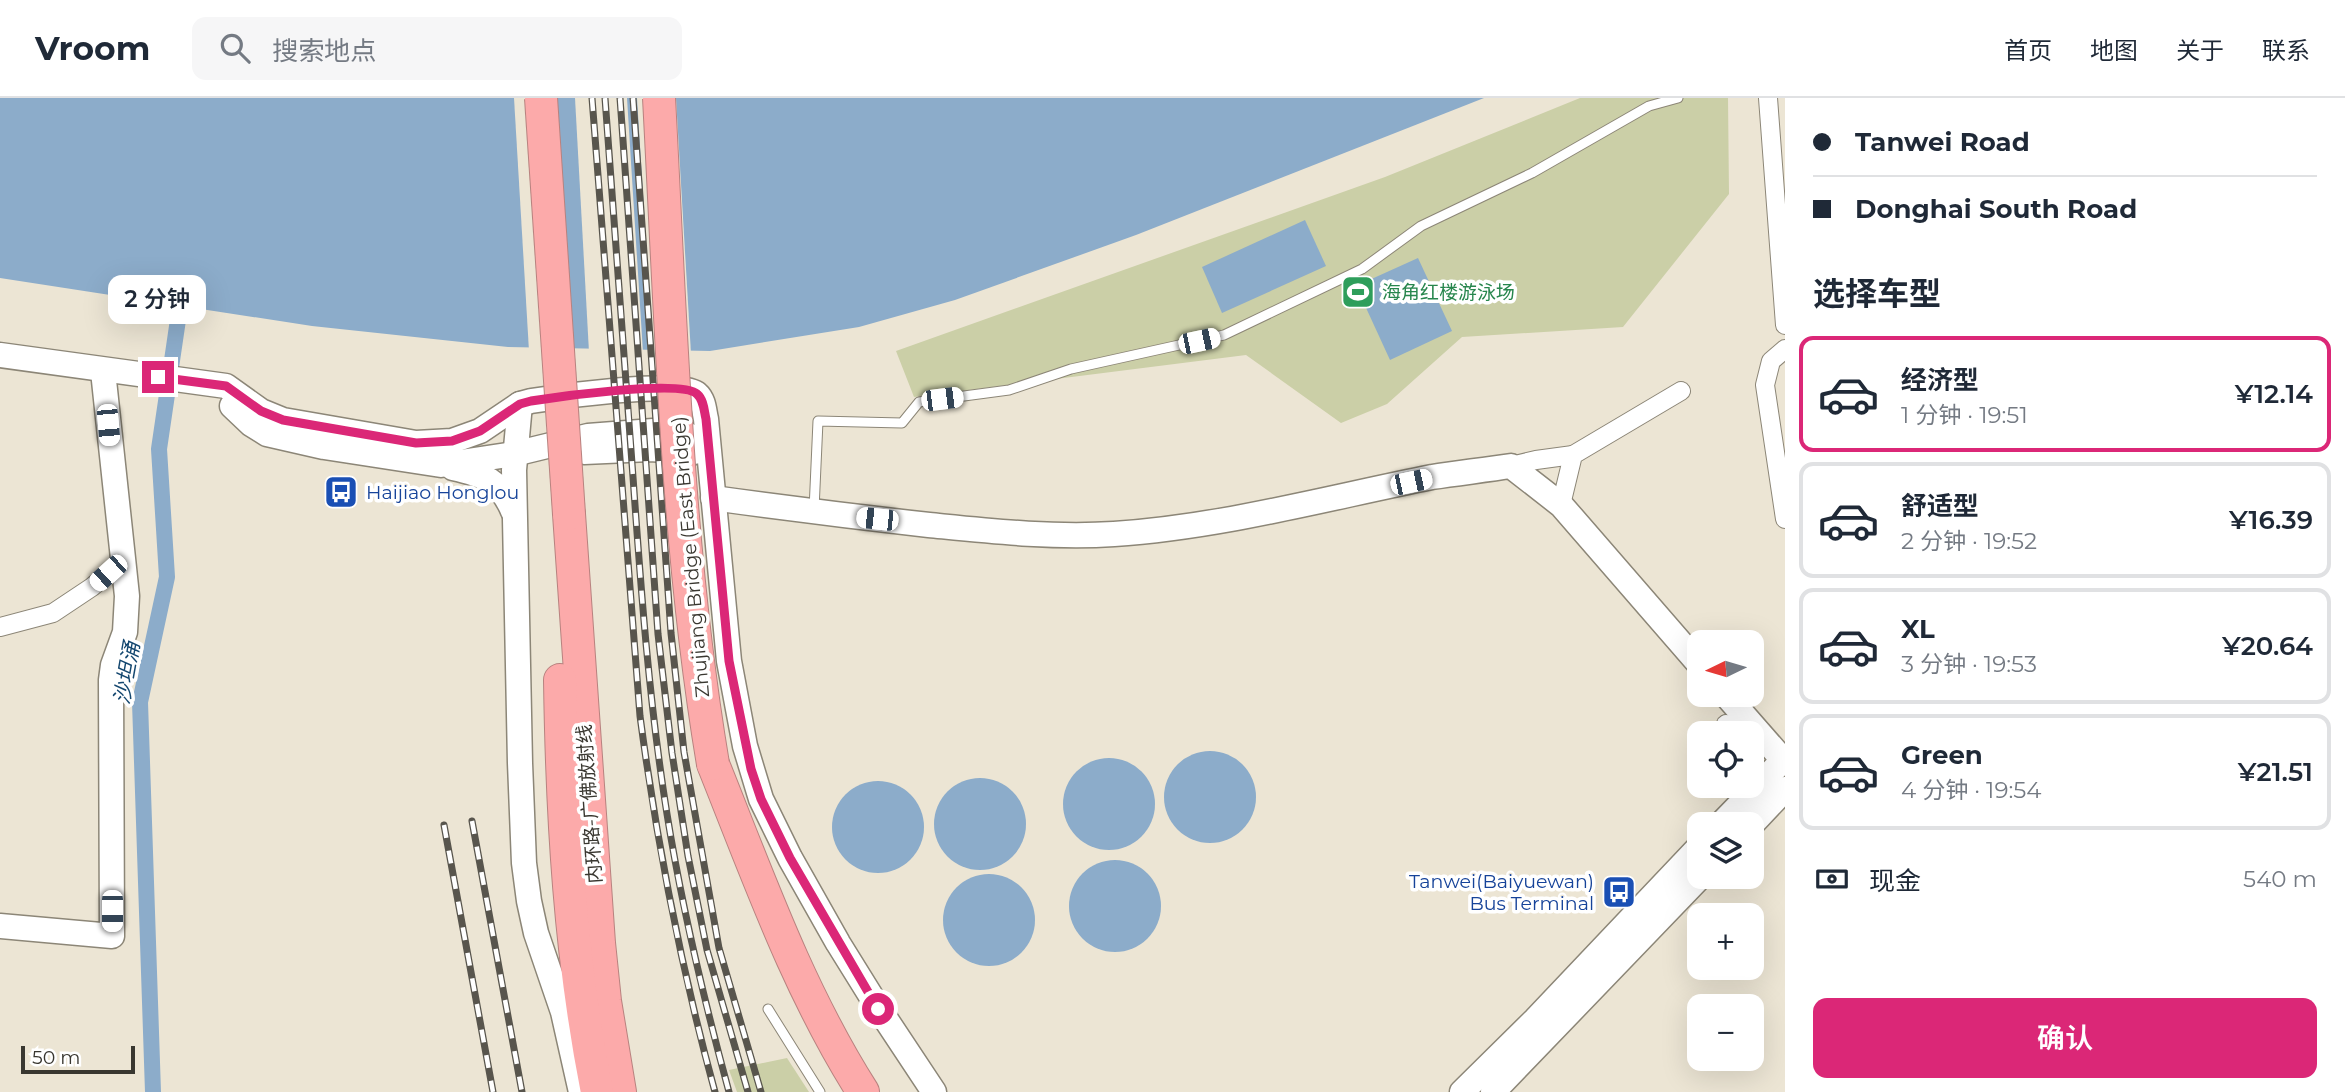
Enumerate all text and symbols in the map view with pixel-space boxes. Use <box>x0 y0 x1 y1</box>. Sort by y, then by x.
search box <box>192 17 682 80</box>
text: Vroom <box>35 28 150 68</box>
icon: search <box>216 29 254 67</box>
text: 搜索地点 <box>272 35 376 67</box>
text: 首页 <box>2004 36 2052 65</box>
text: 地图 <box>2090 36 2138 65</box>
text: 关于 <box>2176 36 2224 65</box>
text: 联系 <box>2262 36 2310 65</box>
text: Tanwei Road <box>1855 126 2030 158</box>
text: Donghai South Road <box>1855 193 2137 225</box>
sports icon: 海角红楼游泳场 <box>1339 273 1377 311</box>
text: 选择车型 <box>1813 274 1941 313</box>
callout: 2 分钟 <box>109 275 207 324</box>
place label: 海角红楼游泳场 <box>1382 281 1515 304</box>
text: 2 分钟 <box>124 285 190 313</box>
car <box>1177 326 1222 356</box>
route end <box>142 361 174 393</box>
icon: car <box>1817 363 1880 426</box>
text: 经济型 <box>1901 364 1979 396</box>
text: ¥12.14 <box>2235 378 2313 410</box>
car <box>920 386 965 412</box>
text: 1 分钟 · 19:51 <box>1901 401 2028 429</box>
car <box>96 403 121 447</box>
street label: Zhujiang Bridge (East Bridge) <box>667 415 714 698</box>
car <box>1389 467 1434 497</box>
bus stop icon: Haijiao Honglou <box>322 473 360 511</box>
place label: Haijiao Honglou <box>366 481 519 504</box>
icon: car <box>1817 489 1880 552</box>
text: 舒适型 <box>1901 490 1979 522</box>
text: ¥16.39 <box>2229 504 2313 536</box>
car <box>856 506 899 532</box>
text: 2 分钟 · 19:52 <box>1901 527 2037 555</box>
car <box>86 551 131 595</box>
text: XL <box>1901 613 1935 645</box>
icon: car <box>1817 615 1880 678</box>
north arrow <box>1687 630 1764 707</box>
map controls <box>1687 630 1764 1071</box>
text: ¥20.64 <box>2222 630 2313 662</box>
water label: 沙坦涌 <box>109 638 145 706</box>
text: 3 分钟 · 19:53 <box>1901 650 2037 678</box>
button: locate <box>1687 721 1764 798</box>
street label: 内环路-广佛放射线 <box>572 724 607 884</box>
text: Green <box>1901 739 1983 771</box>
icon: car <box>1817 741 1880 804</box>
text: ¥21.51 <box>2238 756 2313 788</box>
text: 4 分钟 · 19:54 <box>1901 776 2041 804</box>
button: layers <box>1687 812 1764 889</box>
icon: cash <box>1813 860 1851 898</box>
text: 现金 <box>1869 865 1921 897</box>
text: 540 m <box>2243 865 2317 893</box>
place label: Tanwei(Baiyuewan) Bus Terminal <box>1409 870 1594 915</box>
bus stop icon: Tanwei(Baiyuewan) Bus Terminal <box>1600 873 1638 911</box>
car <box>102 890 123 932</box>
button: + <box>1687 903 1764 980</box>
route start <box>862 993 894 1025</box>
button: − <box>1687 994 1764 1071</box>
button: 确认 <box>1813 998 2317 1078</box>
scale bar <box>21 1043 135 1075</box>
text: 50 m <box>32 1046 80 1069</box>

